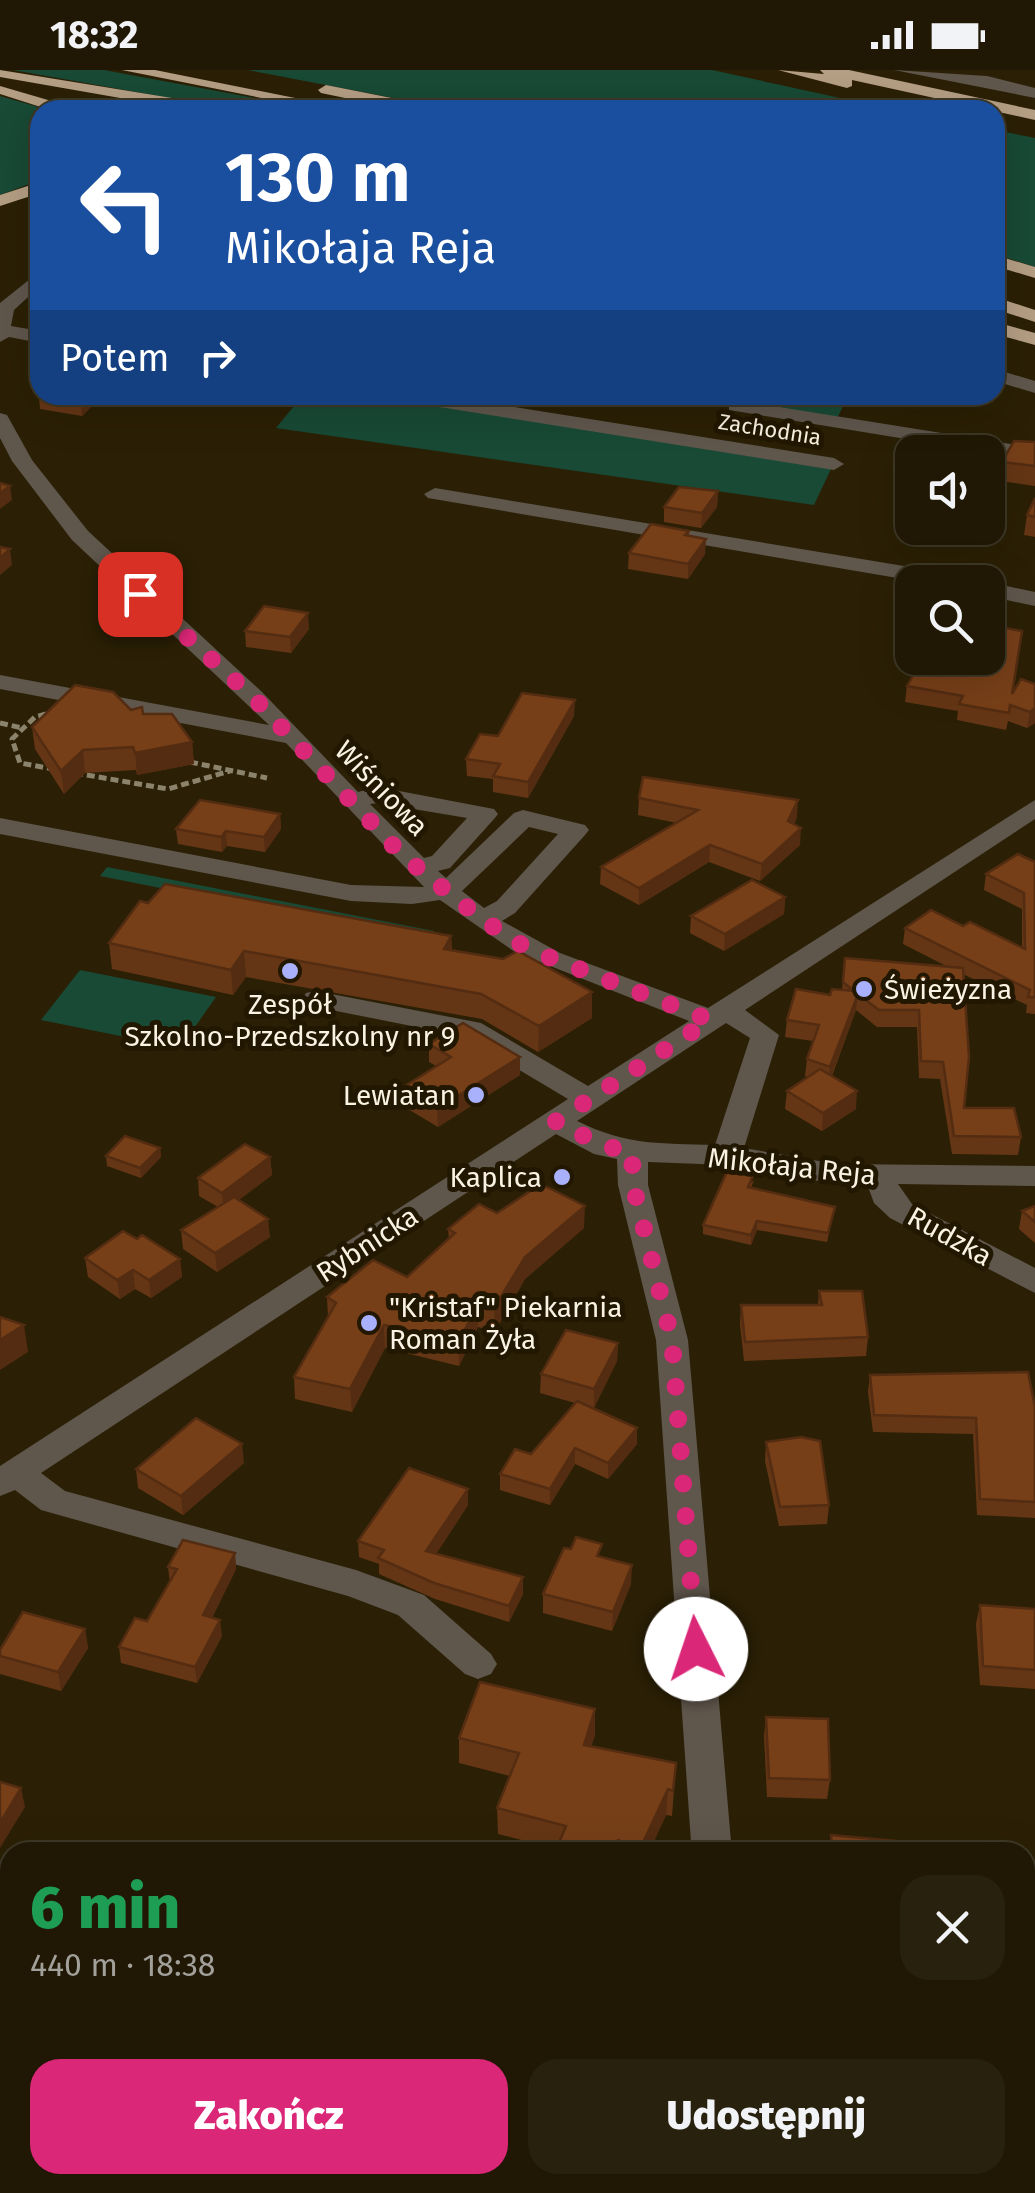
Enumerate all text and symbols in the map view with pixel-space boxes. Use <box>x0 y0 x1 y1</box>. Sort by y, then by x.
text: 18:32 <box>50 12 138 58</box>
text: 130 m <box>225 136 411 220</box>
icon: left <box>60 140 190 270</box>
text: Mikołaja Reja <box>225 221 496 275</box>
icon: right <box>190 330 245 385</box>
text: Potem <box>60 335 170 381</box>
street label: Zachodnia <box>717 408 823 451</box>
map controls <box>895 435 1005 675</box>
button: sound <box>895 435 1005 545</box>
pin <box>98 552 183 637</box>
button: search <box>895 565 1005 675</box>
icon: arrive <box>113 567 168 622</box>
street label: Wiśniowa <box>328 734 435 843</box>
marker: Zespół Szkolno-Przedszkolny nr 9 <box>279 960 301 982</box>
place label: Świeżyzna <box>884 973 1012 1006</box>
marker: Świeżyzna <box>853 978 875 1000</box>
place label: Zespół Szkolno-Przedszkolny nr 9 <box>125 988 455 1053</box>
place label: Lewiatan <box>343 1079 456 1112</box>
marker: Lewiatan <box>465 1084 487 1106</box>
street label: Mikołaja Reja <box>706 1141 878 1192</box>
place label: Kaplica <box>449 1161 542 1194</box>
marker: Kaplica <box>551 1166 573 1188</box>
street label: Rybnicka <box>310 1199 424 1289</box>
street label: Rudzka <box>902 1200 998 1273</box>
place label: "Kristaf" Piekarnia Roman Żyła <box>389 1291 622 1356</box>
marker: "Kristaf" Piekarnia Roman Żyła <box>358 1312 380 1334</box>
position arrow <box>644 1597 748 1701</box>
text: 6 min <box>30 1872 180 1944</box>
button: close <box>900 1875 1005 1980</box>
text: 440 m · 18:38 <box>30 1946 216 1984</box>
button: Zakończ <box>30 2059 508 2174</box>
button: Udostępnij <box>528 2059 1005 2174</box>

